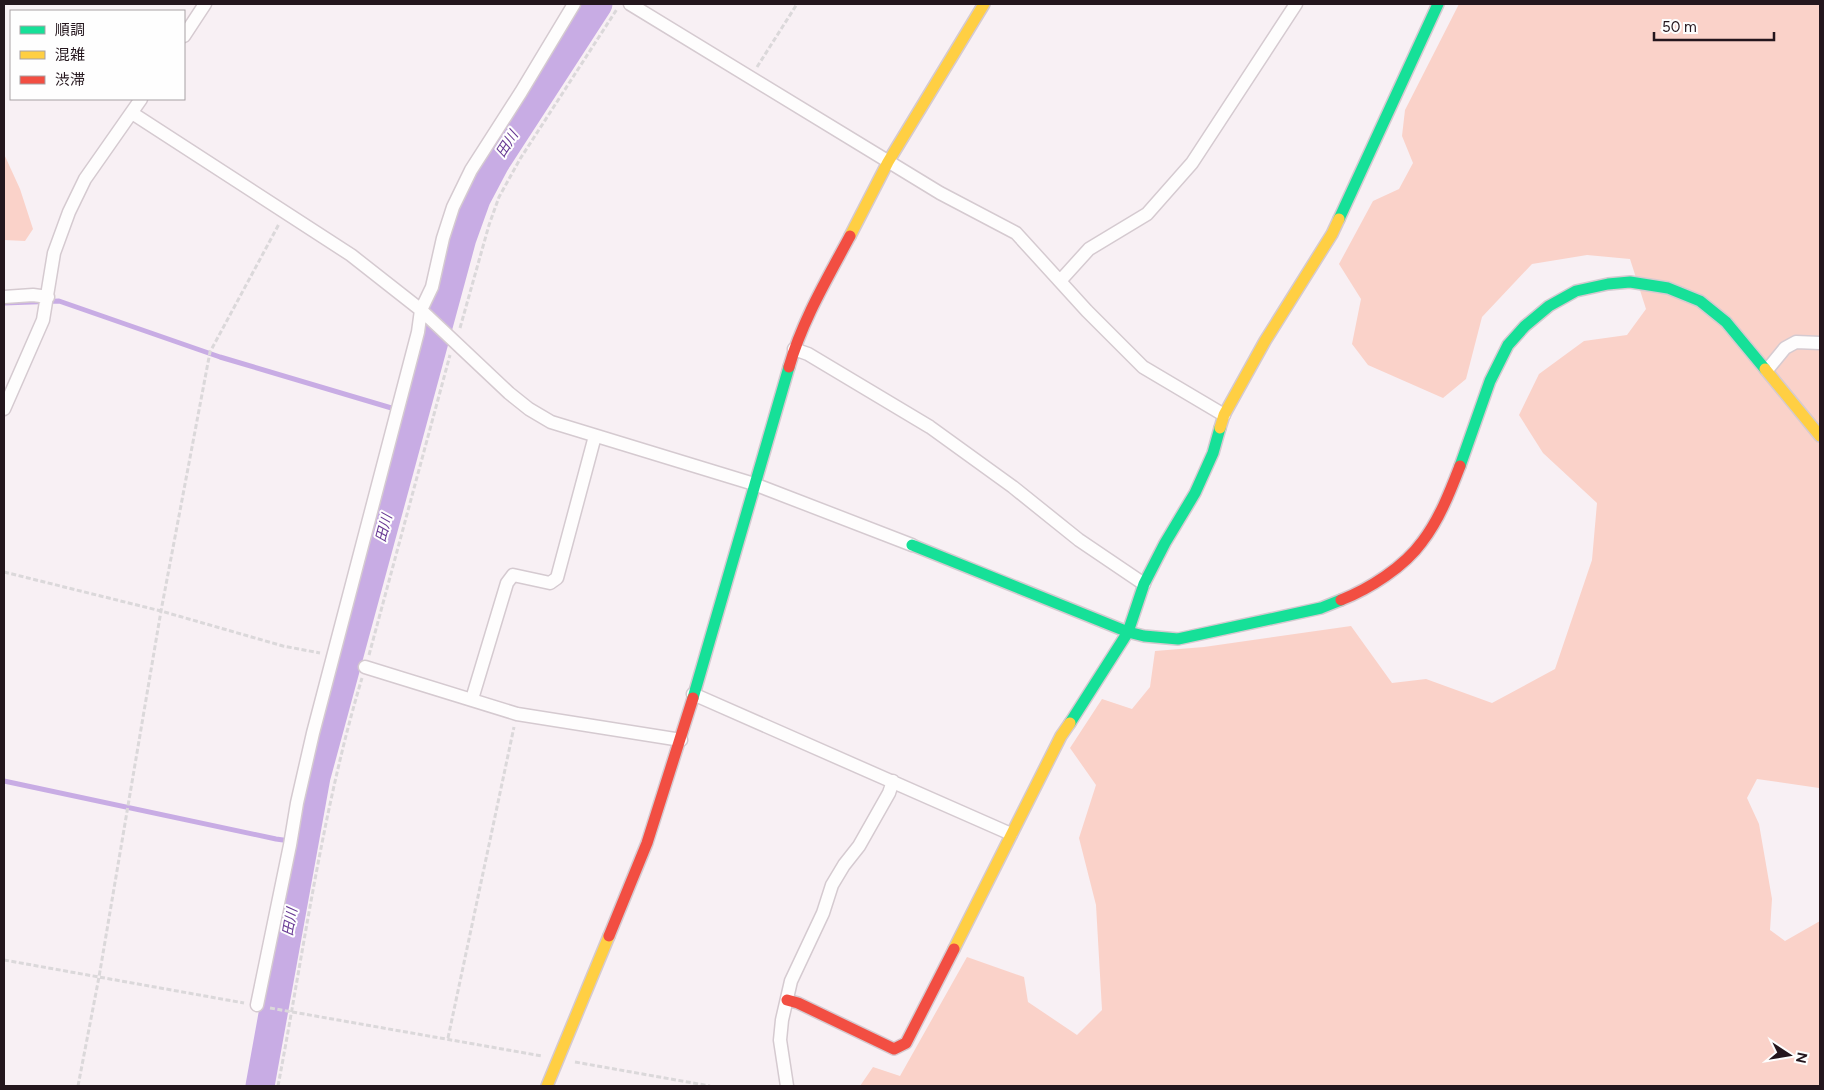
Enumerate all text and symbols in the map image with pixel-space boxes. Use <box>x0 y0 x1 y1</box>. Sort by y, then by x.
legend <box>10 10 185 100</box>
scale bar <box>1654 10 1774 42</box>
text: 50 m <box>1662 18 1697 36</box>
text: 順調 <box>55 21 85 39</box>
text: 混雑 <box>55 46 85 64</box>
text: 渋滞 <box>55 71 85 89</box>
water label: 田川 <box>492 126 523 160</box>
water label: 田川 <box>372 510 396 544</box>
water label: 田川 <box>279 905 301 937</box>
north arrow <box>1764 1030 1814 1080</box>
text: N <box>1792 1051 1811 1065</box>

